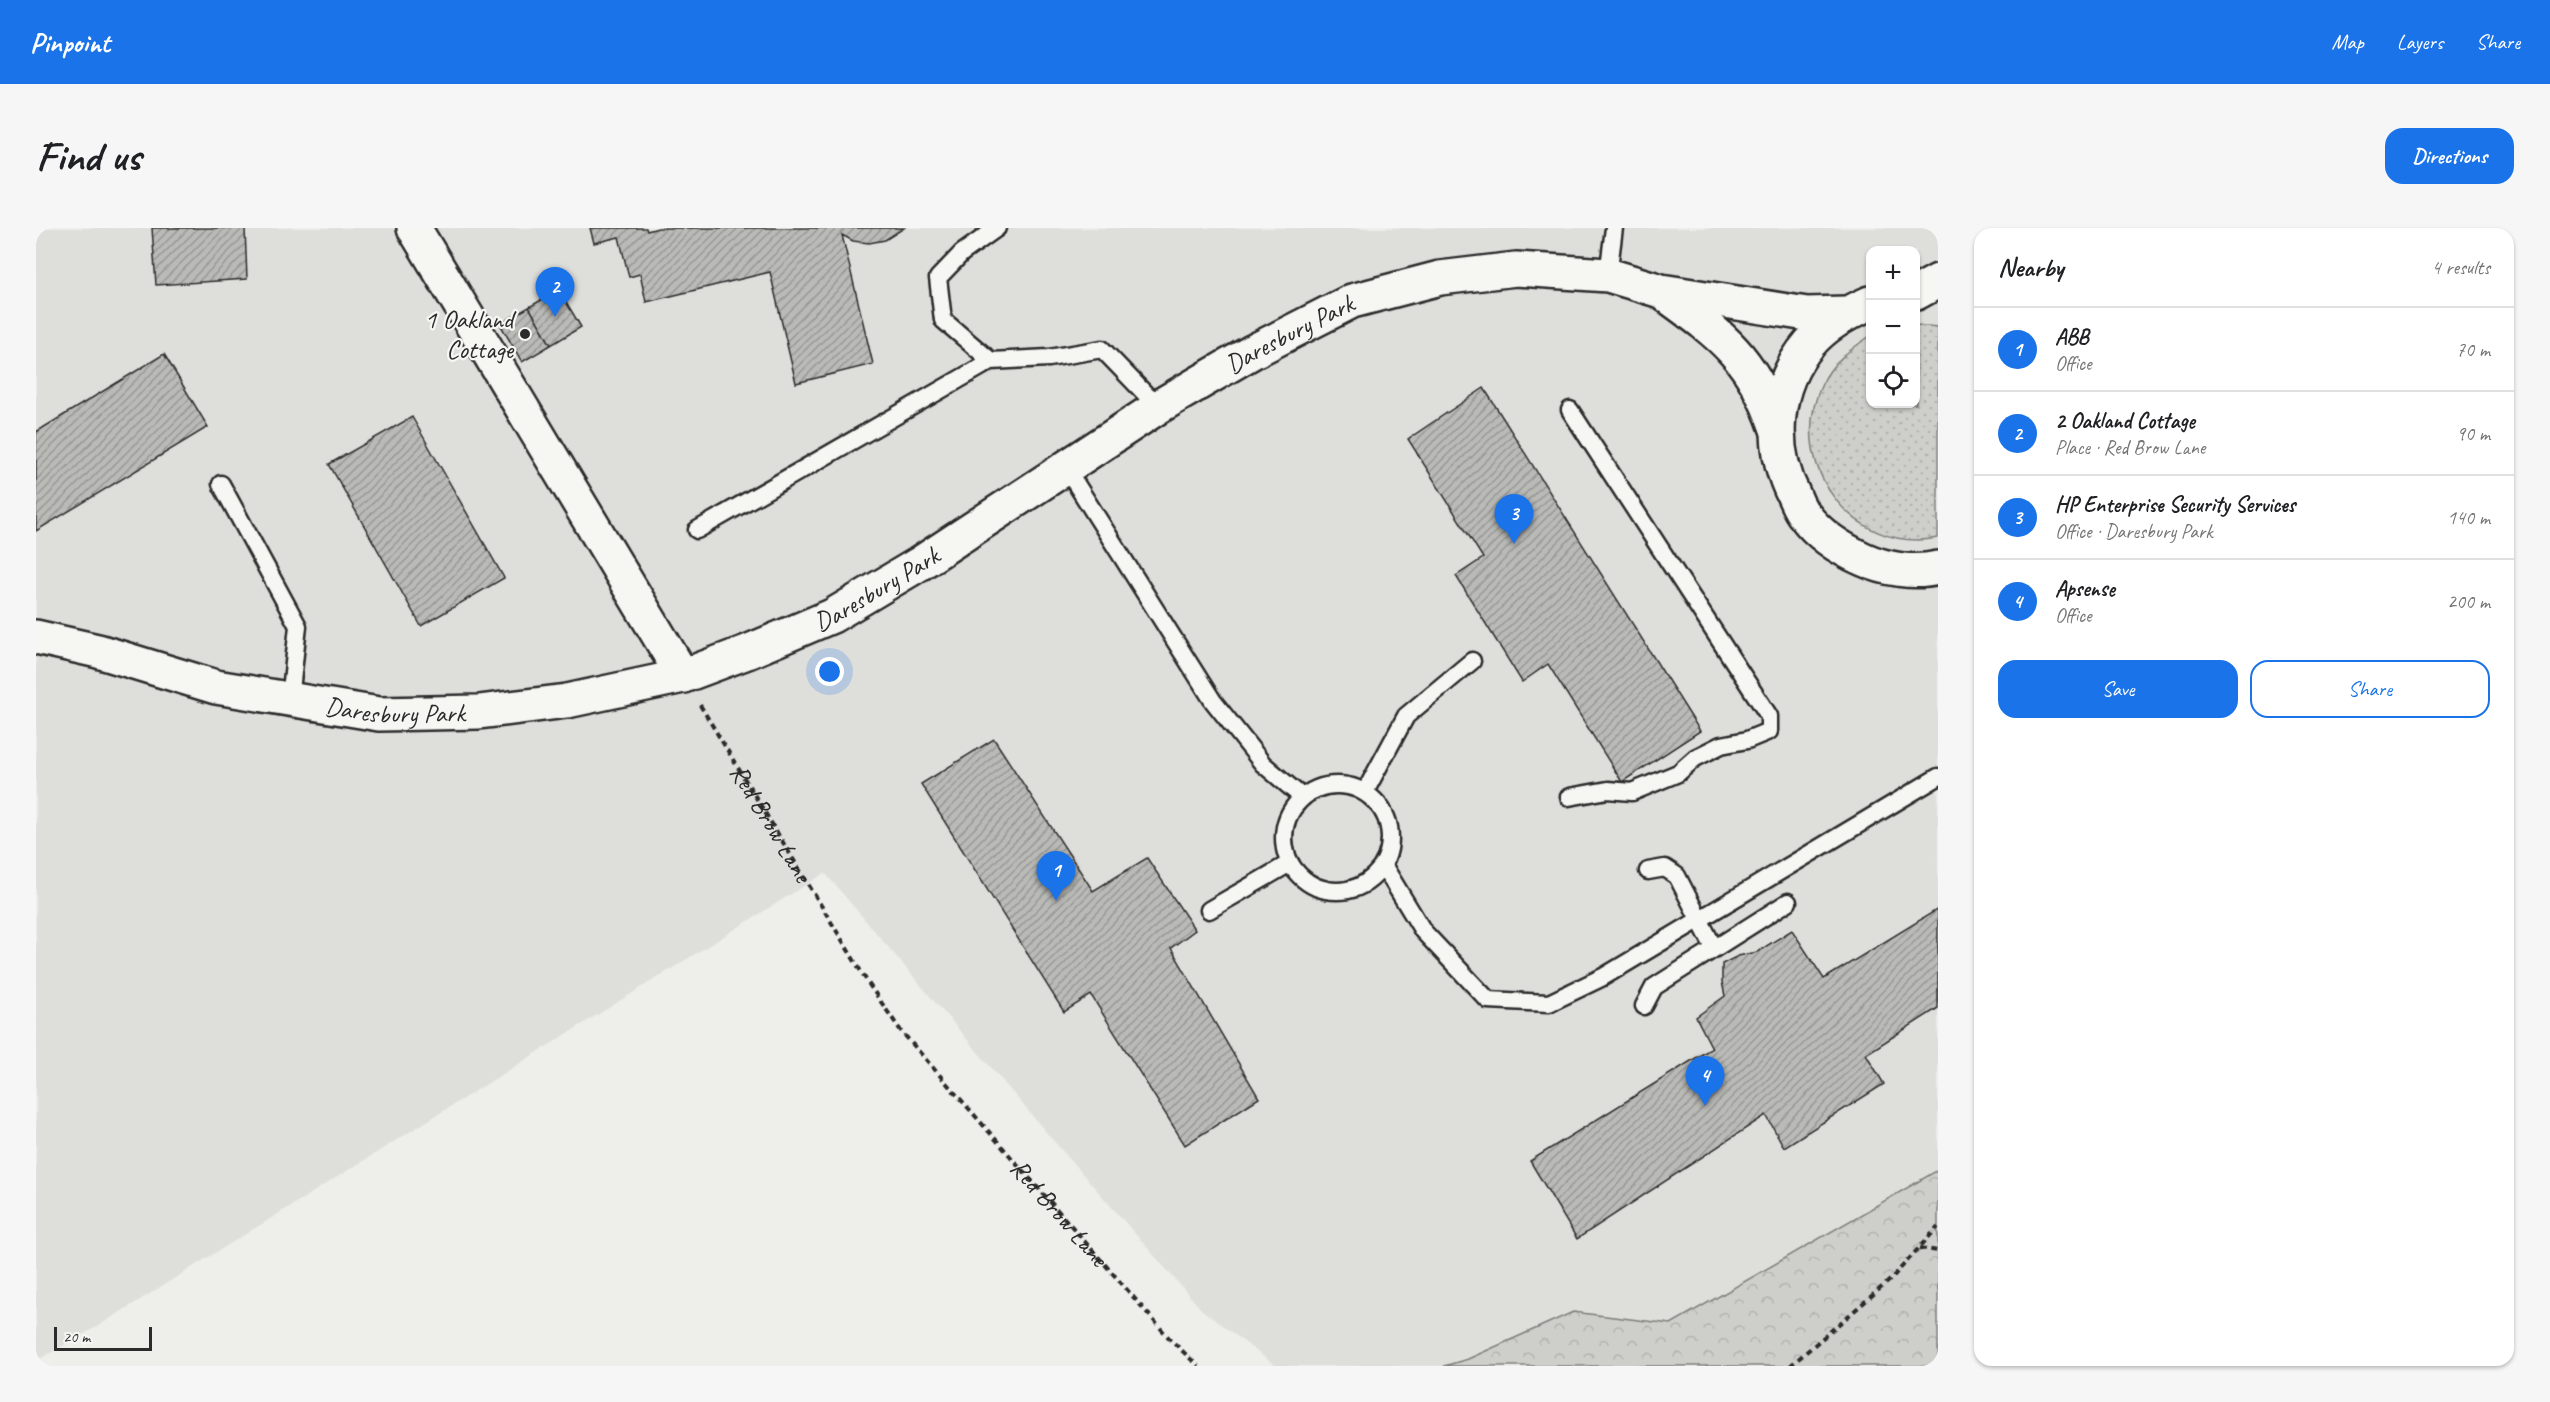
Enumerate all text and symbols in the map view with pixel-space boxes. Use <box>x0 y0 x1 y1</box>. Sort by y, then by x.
text: Pinpoint <box>30 25 110 60</box>
text: Map <box>2331 29 2364 55</box>
text: Layers <box>2397 29 2443 55</box>
text: Share <box>2476 29 2520 55</box>
button: Directions <box>2385 128 2514 184</box>
text: Find us <box>36 130 141 183</box>
map controls <box>1866 246 1920 408</box>
button: + <box>1866 246 1920 300</box>
text: Nearby <box>1998 251 2063 284</box>
text: 4 results <box>2431 255 2490 280</box>
pin: 2 <box>536 268 574 317</box>
street label: Daresbury Park <box>1219 286 1361 381</box>
button: − <box>1866 300 1920 354</box>
place label: 1 Oakland Cottage <box>425 303 517 366</box>
text: ABB <box>2055 323 2089 351</box>
marker: 1 Oakland Cottage <box>518 327 532 341</box>
text: 1 <box>2013 337 2022 362</box>
text: 70 m <box>2456 337 2490 362</box>
text: Office <box>2055 351 2092 376</box>
button: locate <box>1866 354 1920 408</box>
text: 2 Oakland Cottage <box>2055 407 2195 435</box>
text: 2 <box>2013 421 2022 446</box>
text: 90 m <box>2456 421 2490 446</box>
text: Place · Red Brow Lane <box>2055 435 2205 460</box>
text: HP Enterprise Security Services <box>2055 491 2295 519</box>
pin: 3 <box>1494 494 1534 544</box>
text: 3 <box>2013 505 2022 530</box>
text: 140 m <box>2447 505 2490 530</box>
text: Office · Daresbury Park <box>2055 519 2213 544</box>
street label: Daresbury Park <box>809 538 947 639</box>
text: Apsense <box>2055 575 2115 603</box>
text: 4 <box>2013 589 2022 614</box>
text: 200 m <box>2447 589 2490 614</box>
text: Office <box>2055 603 2092 628</box>
your location <box>815 657 844 686</box>
button: Save <box>1998 660 2238 718</box>
button: Share <box>2250 660 2490 718</box>
street label: Daresbury Park <box>323 689 468 731</box>
street label: Red Brow Lane <box>723 758 821 891</box>
pin: 1 <box>1036 852 1076 901</box>
pin: 4 <box>1686 1056 1724 1106</box>
street label: Red Brow Lane <box>1003 1152 1117 1275</box>
scale bar <box>54 1324 152 1352</box>
text: 20 m <box>63 1327 90 1347</box>

